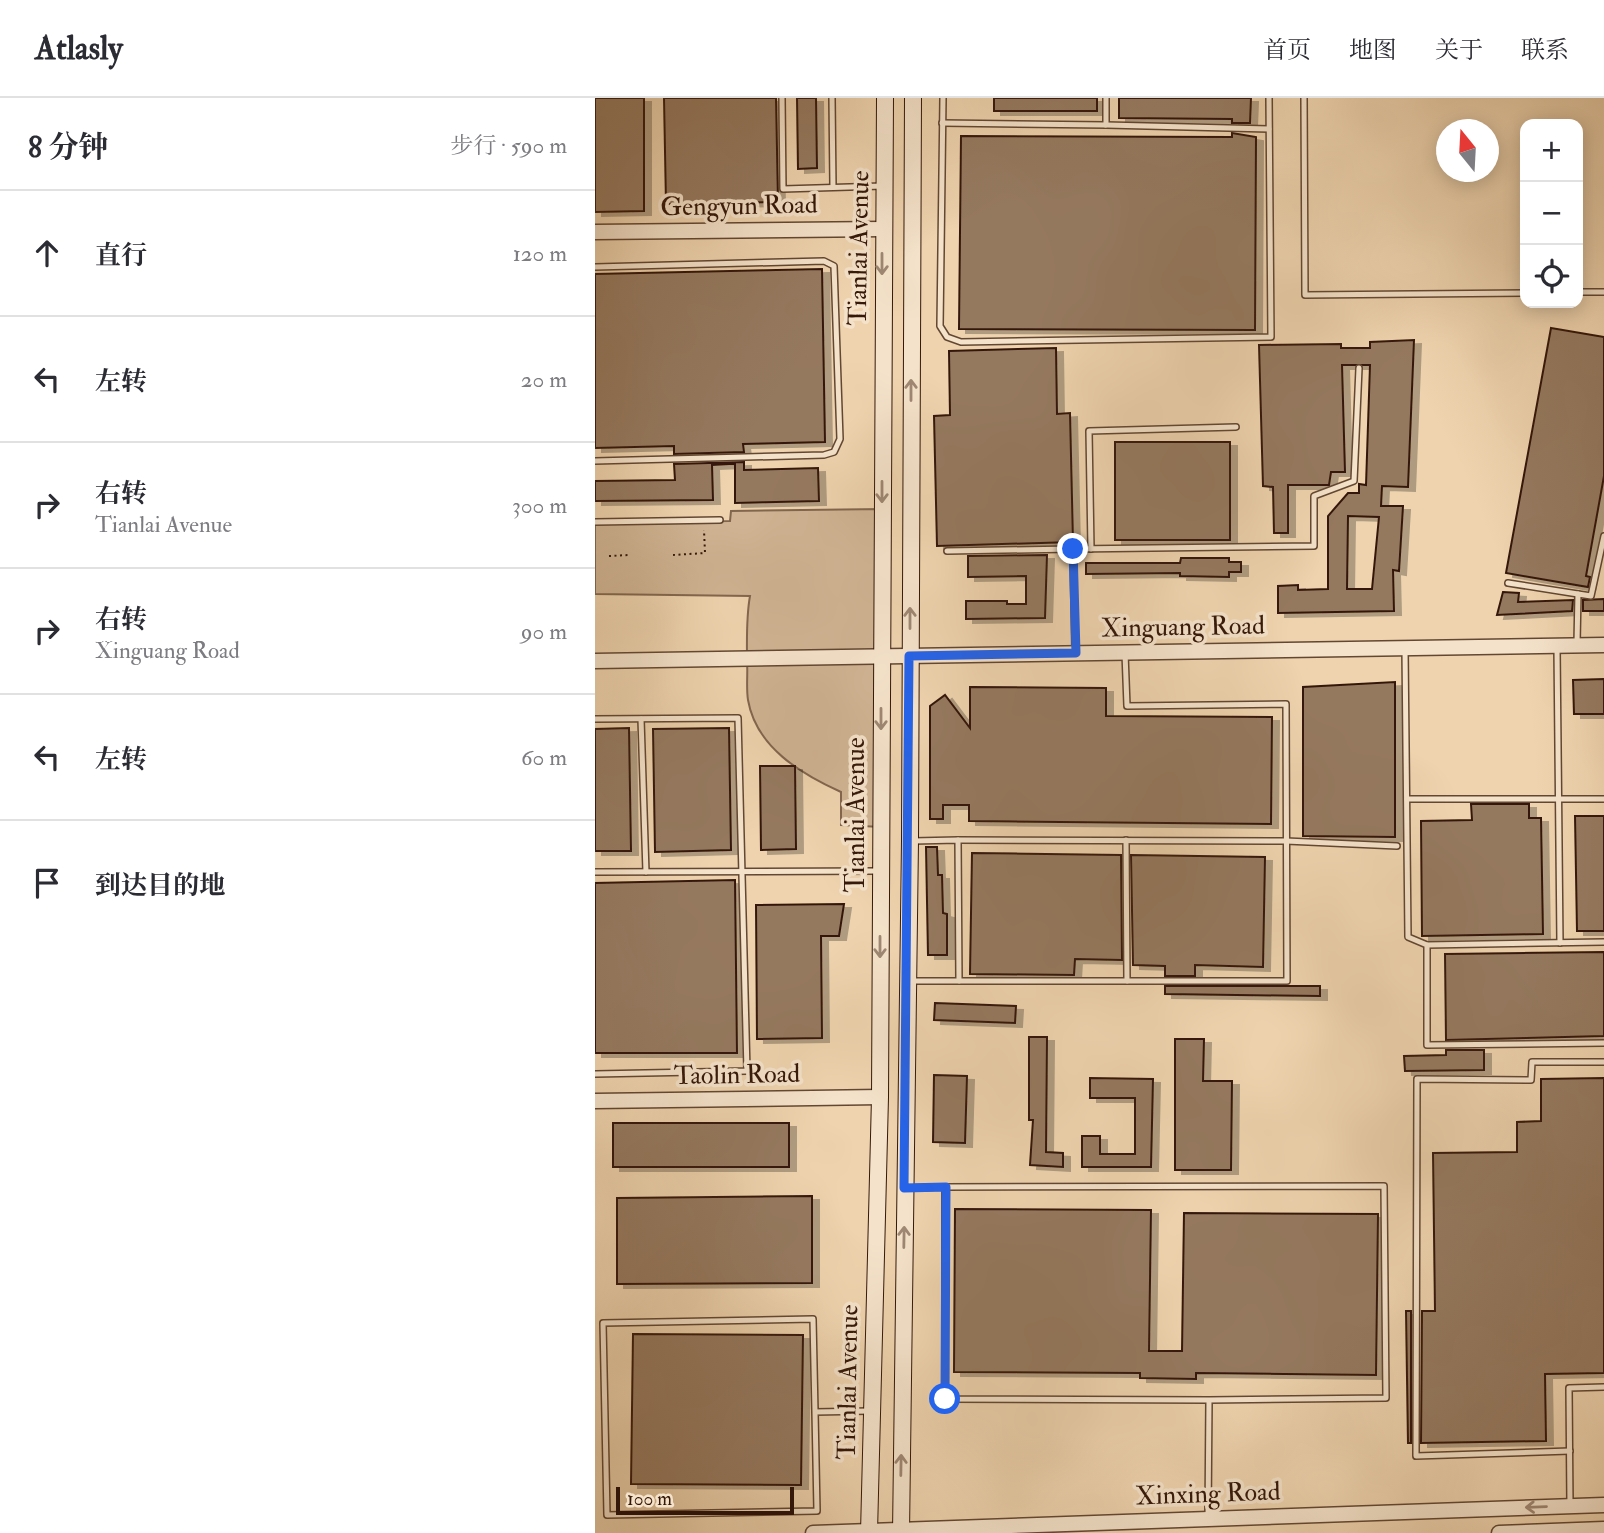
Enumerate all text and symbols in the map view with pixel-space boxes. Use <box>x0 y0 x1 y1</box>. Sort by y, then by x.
text: Atlasly <box>35 28 123 69</box>
text: 首页 <box>1263 35 1311 66</box>
text: 地图 <box>1349 35 1397 66</box>
text: 关于 <box>1435 35 1483 66</box>
text: 联系 <box>1521 35 1569 66</box>
north arrow <box>1436 119 1499 182</box>
map controls <box>1520 119 1583 308</box>
button: + <box>1520 119 1583 182</box>
text: 8 分钟 <box>28 129 108 166</box>
text: 步行 · 590 m <box>450 131 567 160</box>
street label: Tianlai Avenue <box>842 170 876 326</box>
button: − <box>1520 182 1583 245</box>
street label: Gengyun Road <box>660 189 818 223</box>
icon: ahead <box>28 234 66 272</box>
text: 120 m <box>513 239 567 268</box>
text: 直行 <box>95 240 147 272</box>
button: locate <box>1520 245 1583 308</box>
one-way arrow <box>875 252 889 275</box>
icon: left <box>28 360 66 398</box>
text: 20 m <box>521 365 567 394</box>
text: 左转 <box>95 366 147 398</box>
one-way arrow <box>904 379 918 402</box>
text: 右转 <box>95 478 147 510</box>
one-way arrow <box>875 480 889 503</box>
icon: right <box>28 486 66 524</box>
text: 300 m <box>512 491 567 520</box>
text: Tianlai Avenue <box>95 510 232 539</box>
route end <box>1057 533 1088 564</box>
text: 右转 <box>95 604 147 636</box>
one-way arrow <box>903 607 917 630</box>
street label: Xinguang Road <box>1101 610 1265 644</box>
icon: right <box>28 612 66 650</box>
text: 90 m <box>521 617 567 646</box>
text: Xinguang Road <box>95 636 240 665</box>
one-way arrow <box>874 707 888 730</box>
street label: Tianlai Avenue <box>840 737 872 893</box>
icon: left <box>28 738 66 776</box>
text: 60 m <box>521 743 567 772</box>
text: 左转 <box>95 744 147 776</box>
icon: arrive <box>28 864 66 902</box>
text: 到达目的地 <box>95 870 225 902</box>
one-way arrow <box>873 935 887 958</box>
street label: Taolin Road <box>674 1058 801 1092</box>
one-way arrow <box>897 1226 910 1249</box>
street label: Tianlai Avenue <box>831 1304 865 1460</box>
route start <box>929 1383 960 1414</box>
one-way arrow <box>894 1454 908 1477</box>
street label: Xinxing Road <box>1135 1475 1281 1513</box>
scale bar <box>616 1484 795 1516</box>
text: 100 m <box>627 1487 672 1511</box>
one-way arrow <box>1525 1501 1548 1514</box>

